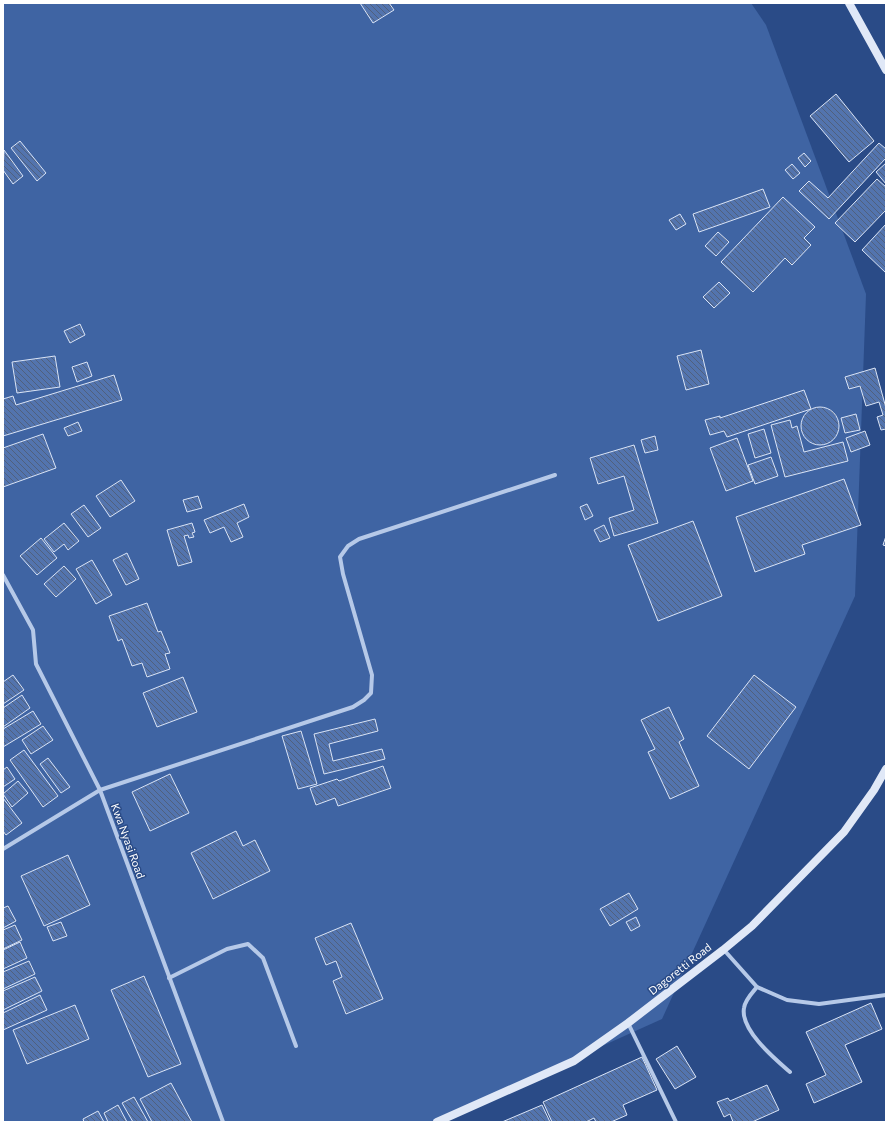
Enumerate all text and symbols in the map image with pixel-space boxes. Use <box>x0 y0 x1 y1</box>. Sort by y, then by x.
street label: Kwa Nyasi Road <box>109 802 148 880</box>
street label: Dagoretti Road <box>646 940 714 997</box>

